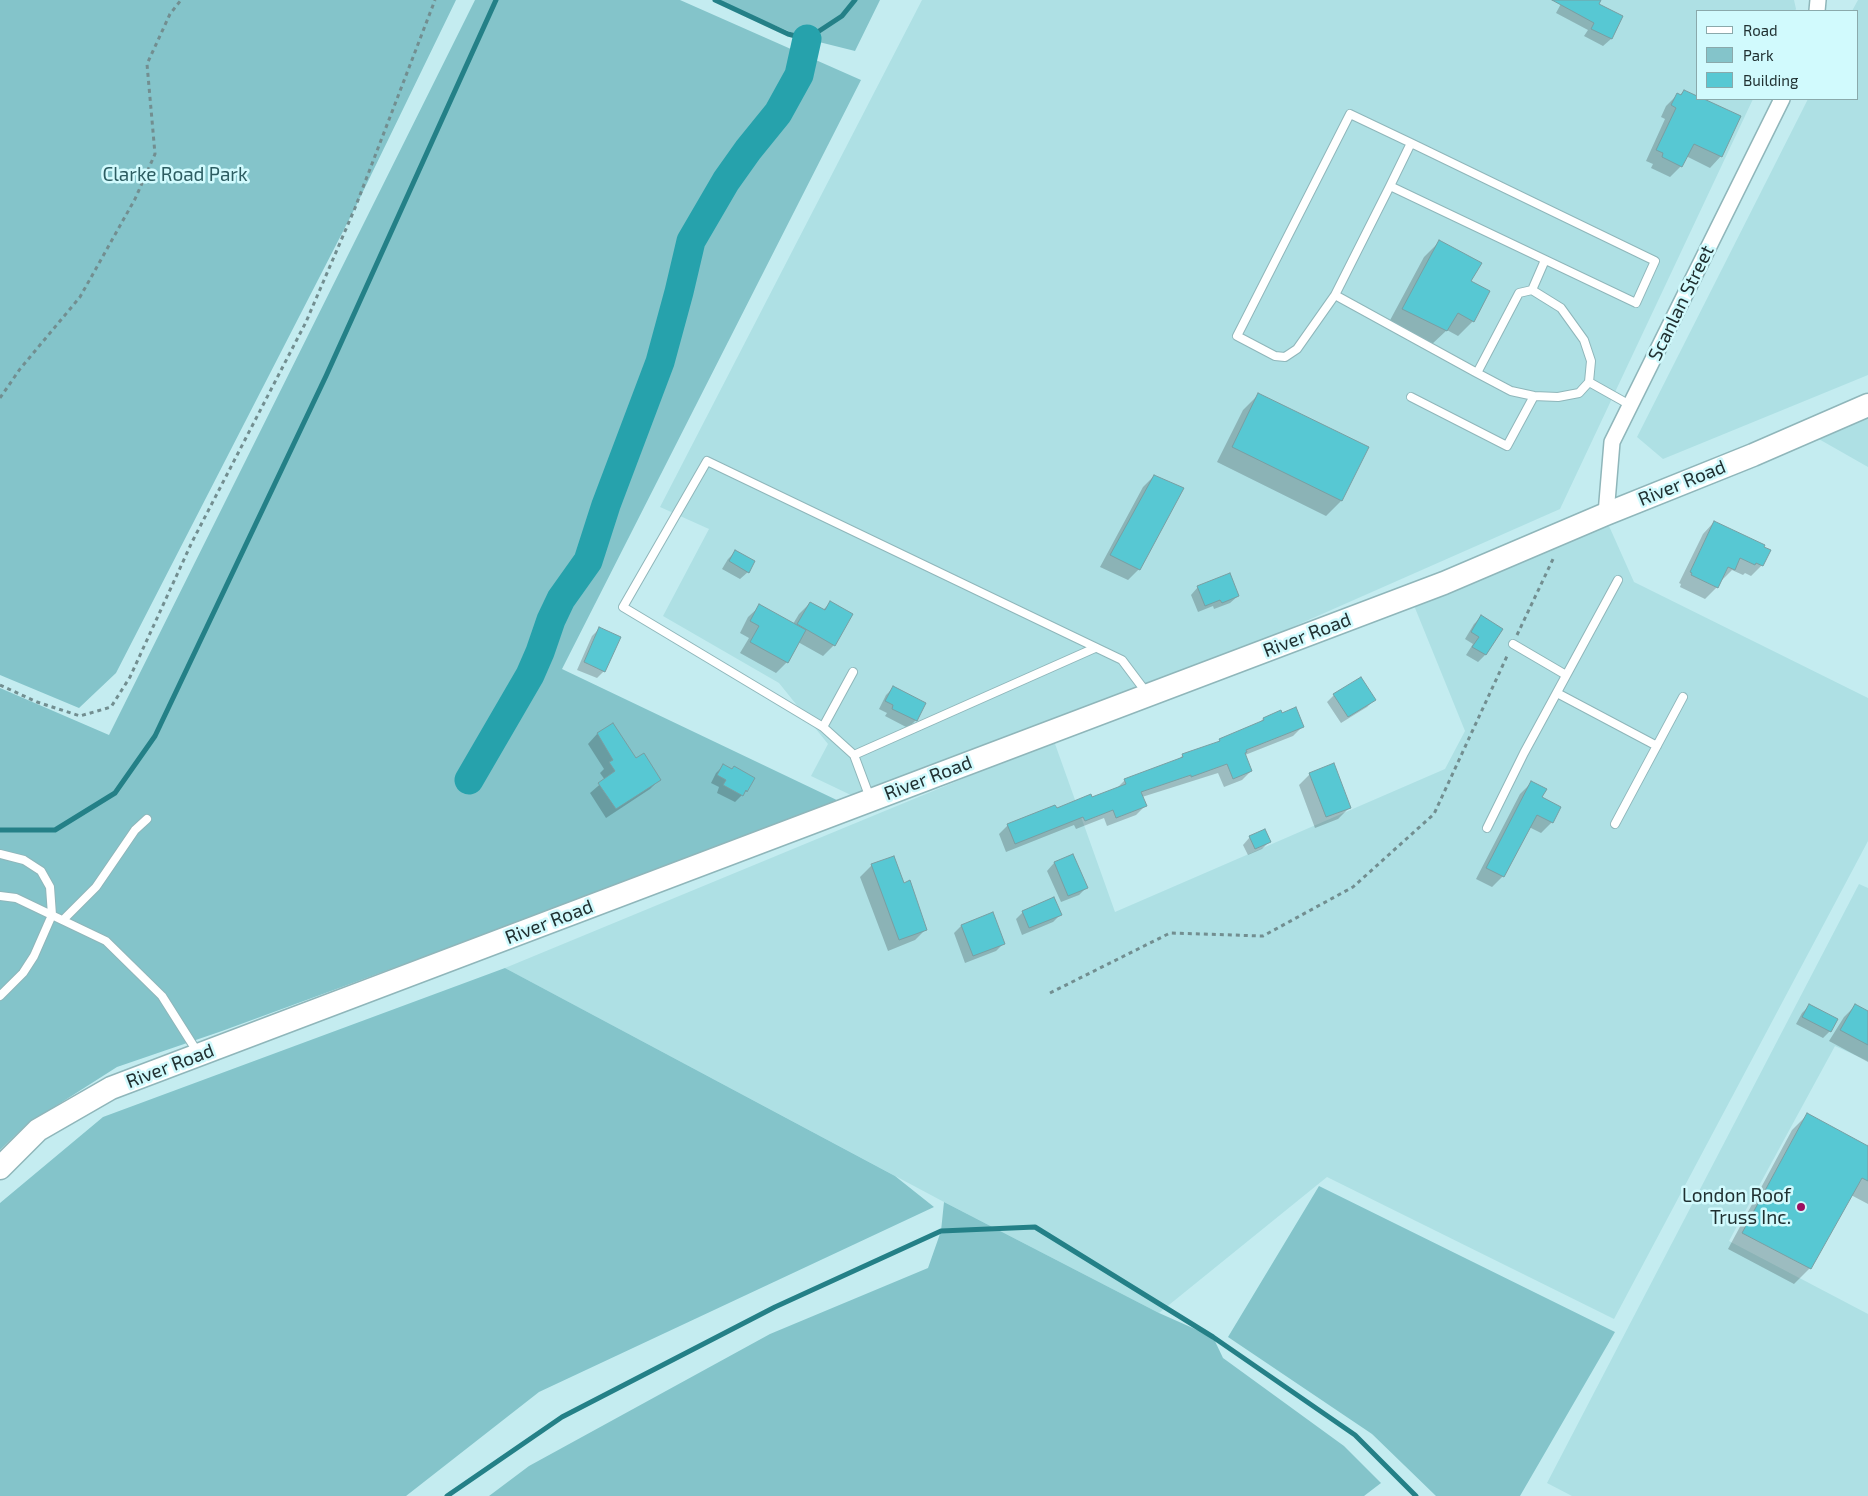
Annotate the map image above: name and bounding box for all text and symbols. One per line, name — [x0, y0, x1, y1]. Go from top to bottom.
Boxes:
legend — [1696, 10, 1858, 100]
text: Road — [1743, 21, 1778, 39]
text: Park — [1743, 46, 1774, 64]
text: Building — [1743, 71, 1798, 89]
park label: Clarke Road Park — [102, 164, 248, 186]
street label: Scanlan Street — [1643, 242, 1719, 364]
street label: River Road — [1635, 455, 1729, 511]
street label: River Road — [1260, 608, 1354, 662]
street label: River Road — [881, 751, 975, 805]
street label: River Road — [502, 895, 596, 949]
street label: River Road — [123, 1039, 217, 1093]
place label: London Roof Truss Inc. — [1682, 1185, 1791, 1229]
marker: London Roof Truss Inc. — [1795, 1201, 1807, 1213]

